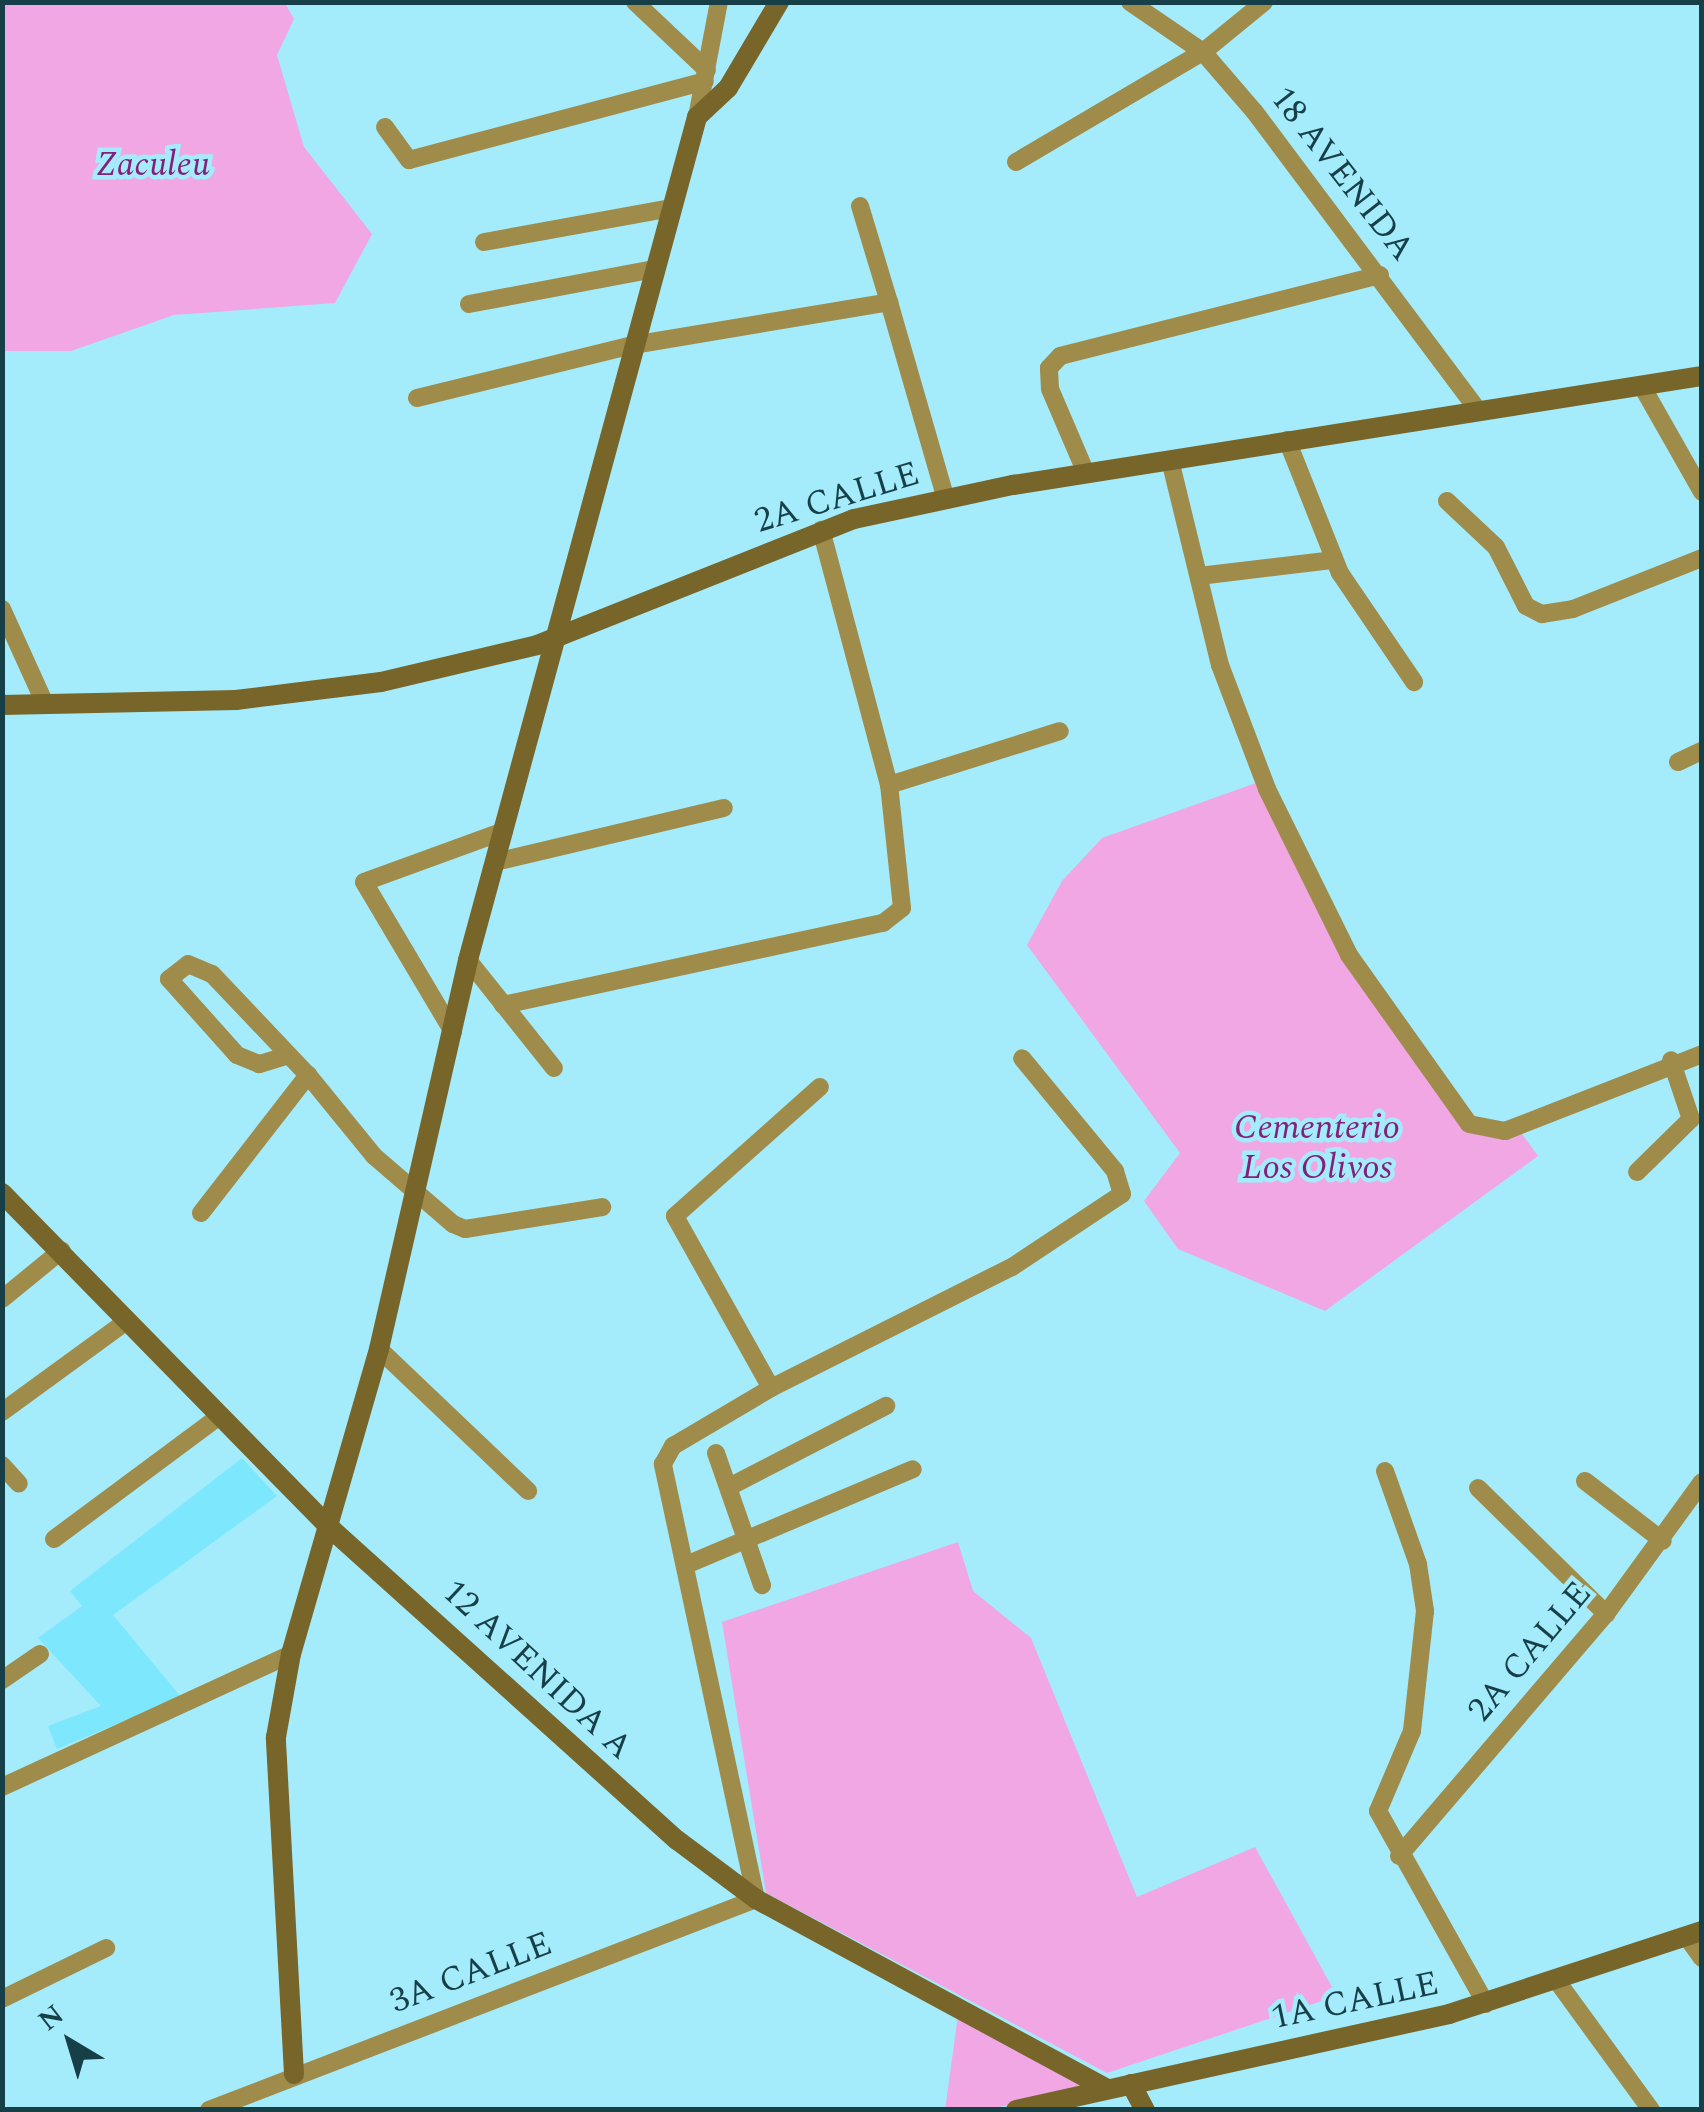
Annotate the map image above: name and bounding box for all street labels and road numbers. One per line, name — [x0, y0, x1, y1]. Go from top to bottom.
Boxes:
street label: 18 AVENIDA — [1261, 79, 1423, 269]
street label: 2A CALLE — [750, 453, 924, 543]
street label: 12 AVENIDA A — [433, 1571, 641, 1769]
street label: 2A CALLE — [1459, 1573, 1601, 1731]
street label: 3A CALLE — [384, 1923, 558, 2023]
street label: 1A CALLE — [1268, 1963, 1442, 2039]

